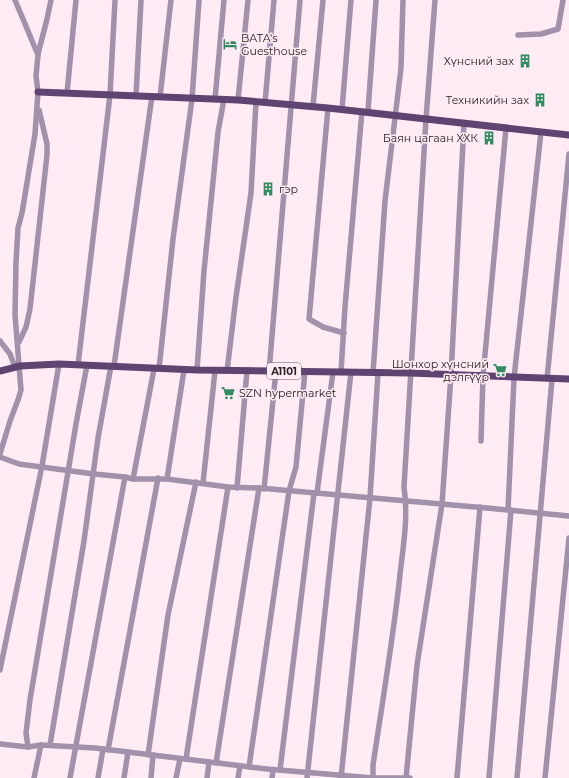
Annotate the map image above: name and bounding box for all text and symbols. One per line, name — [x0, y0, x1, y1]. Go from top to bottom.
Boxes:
place label: BATA's Guesthouse — [241, 31, 307, 58]
hotel icon: BATA's Guesthouse — [222, 36, 238, 52]
building icon: Хүнсний зах — [517, 53, 533, 69]
place label: Хүнсний зах — [444, 54, 514, 68]
building icon: Техникийн зах — [532, 92, 548, 108]
place label: Техникийн зах — [446, 93, 529, 107]
building icon: Баян цагаан ХХК — [481, 130, 497, 146]
place label: Баян цагаан ХХК — [383, 131, 478, 145]
building icon: гэр — [260, 181, 276, 197]
place label: гэр — [279, 182, 298, 196]
place label: Шонхор хүнсний дэлгүүр — [392, 357, 489, 384]
supermarket icon: Шонхор хүнсний дэлгүүр — [492, 362, 508, 378]
road number: A1101 — [267, 363, 301, 379]
supermarket icon: SZN hypermarket — [220, 385, 236, 401]
place label: SZN hypermarket — [239, 386, 337, 400]

